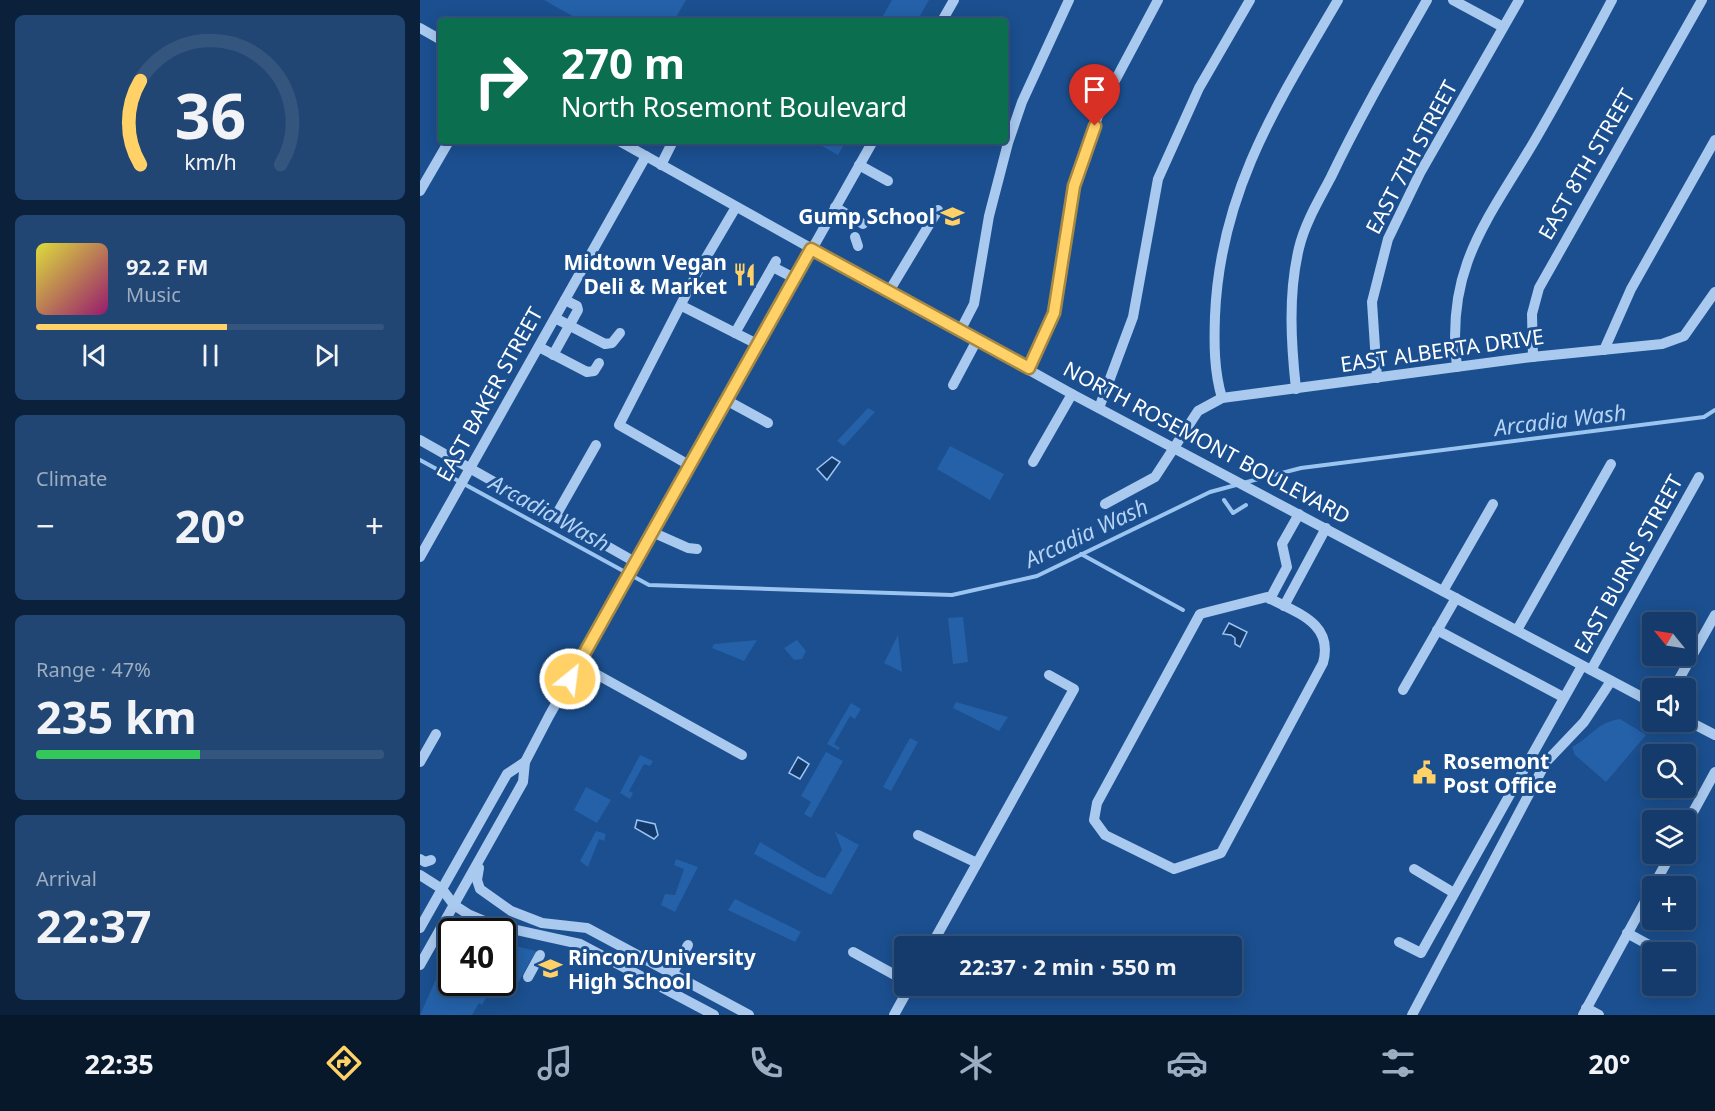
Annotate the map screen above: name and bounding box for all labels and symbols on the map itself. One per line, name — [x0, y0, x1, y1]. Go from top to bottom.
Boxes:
pin — [1069, 64, 1120, 126]
street label: EAST 7TH STREET — [1359, 75, 1463, 239]
street label: EAST 8TH STREET — [1531, 83, 1641, 245]
place label: Gump School — [798, 202, 935, 230]
school or university icon: Gump School — [940, 203, 966, 229]
place label: Midtown Vegan Deli & Market — [563, 248, 727, 300]
restaurant icon: Midtown Vegan Deli & Market — [732, 261, 758, 287]
street label: EAST BAKER STREET — [429, 302, 549, 486]
street label: EAST ALBERTA DRIVE — [1338, 322, 1546, 378]
street label: NORTH ROSEMONT BOULEVARD — [1059, 354, 1355, 530]
water label: Arcadia Wash — [1490, 396, 1628, 442]
water label: Arcadia Wash — [483, 466, 615, 557]
street label: EAST BURNS STREET — [1567, 469, 1689, 658]
water label: Arcadia Wash — [1018, 490, 1153, 575]
north arrow — [1642, 612, 1696, 666]
position arrow — [538, 647, 602, 711]
place label: Rosemont Post Office — [1443, 747, 1557, 799]
public building icon: Rosemont Post Office — [1412, 760, 1438, 786]
speed limit sign: 40 — [438, 918, 516, 996]
place label: Rincon/University High School — [568, 943, 756, 995]
school or university icon: Rincon/University High School — [537, 956, 563, 982]

